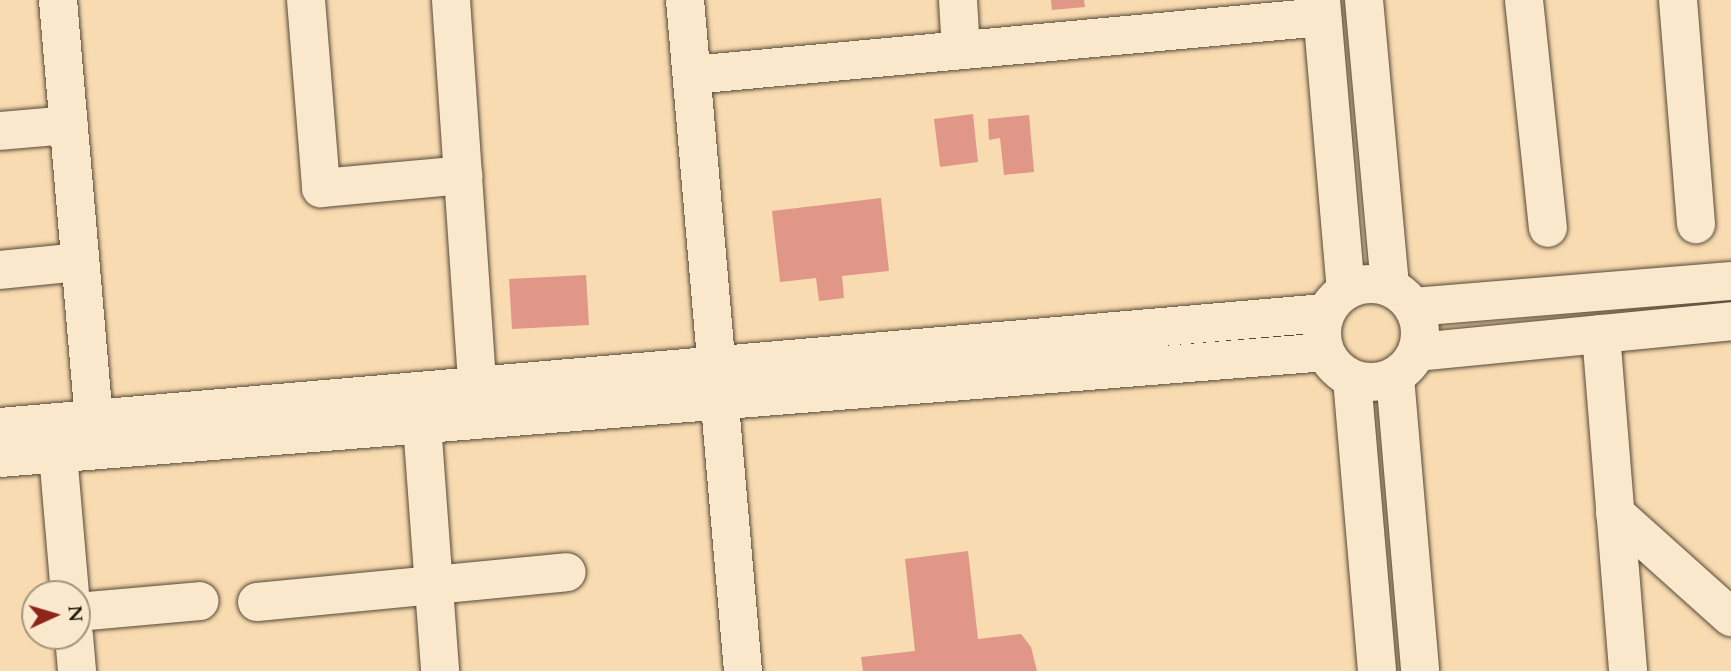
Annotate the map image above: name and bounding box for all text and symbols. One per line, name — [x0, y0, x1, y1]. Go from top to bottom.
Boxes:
north arrow — [21, 580, 91, 650]
text: N — [61, 605, 88, 623]

